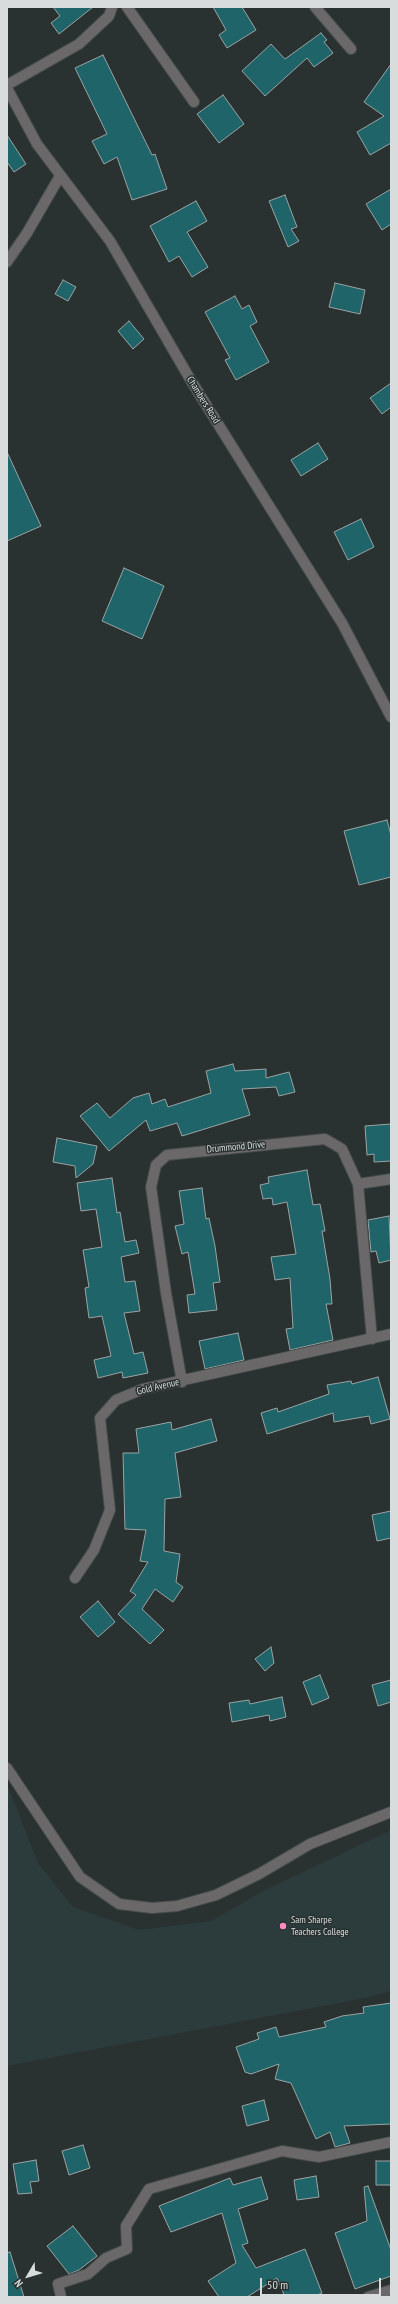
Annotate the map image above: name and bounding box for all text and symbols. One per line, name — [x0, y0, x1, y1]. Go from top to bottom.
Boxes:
street label: Chambers Road — [184, 374, 222, 426]
street label: Drummond Drive — [206, 1138, 266, 1156]
street label: Gold Avenue — [136, 1376, 180, 1398]
place label: Sam Sharpe Teachers College — [291, 1914, 349, 1938]
marker: Sam Sharpe Teachers College — [278, 1921, 288, 1931]
north arrow — [8, 2256, 48, 2296]
scale bar — [262, 2270, 383, 2296]
text: N — [11, 2277, 26, 2290]
text: 50 m — [267, 2277, 288, 2292]

